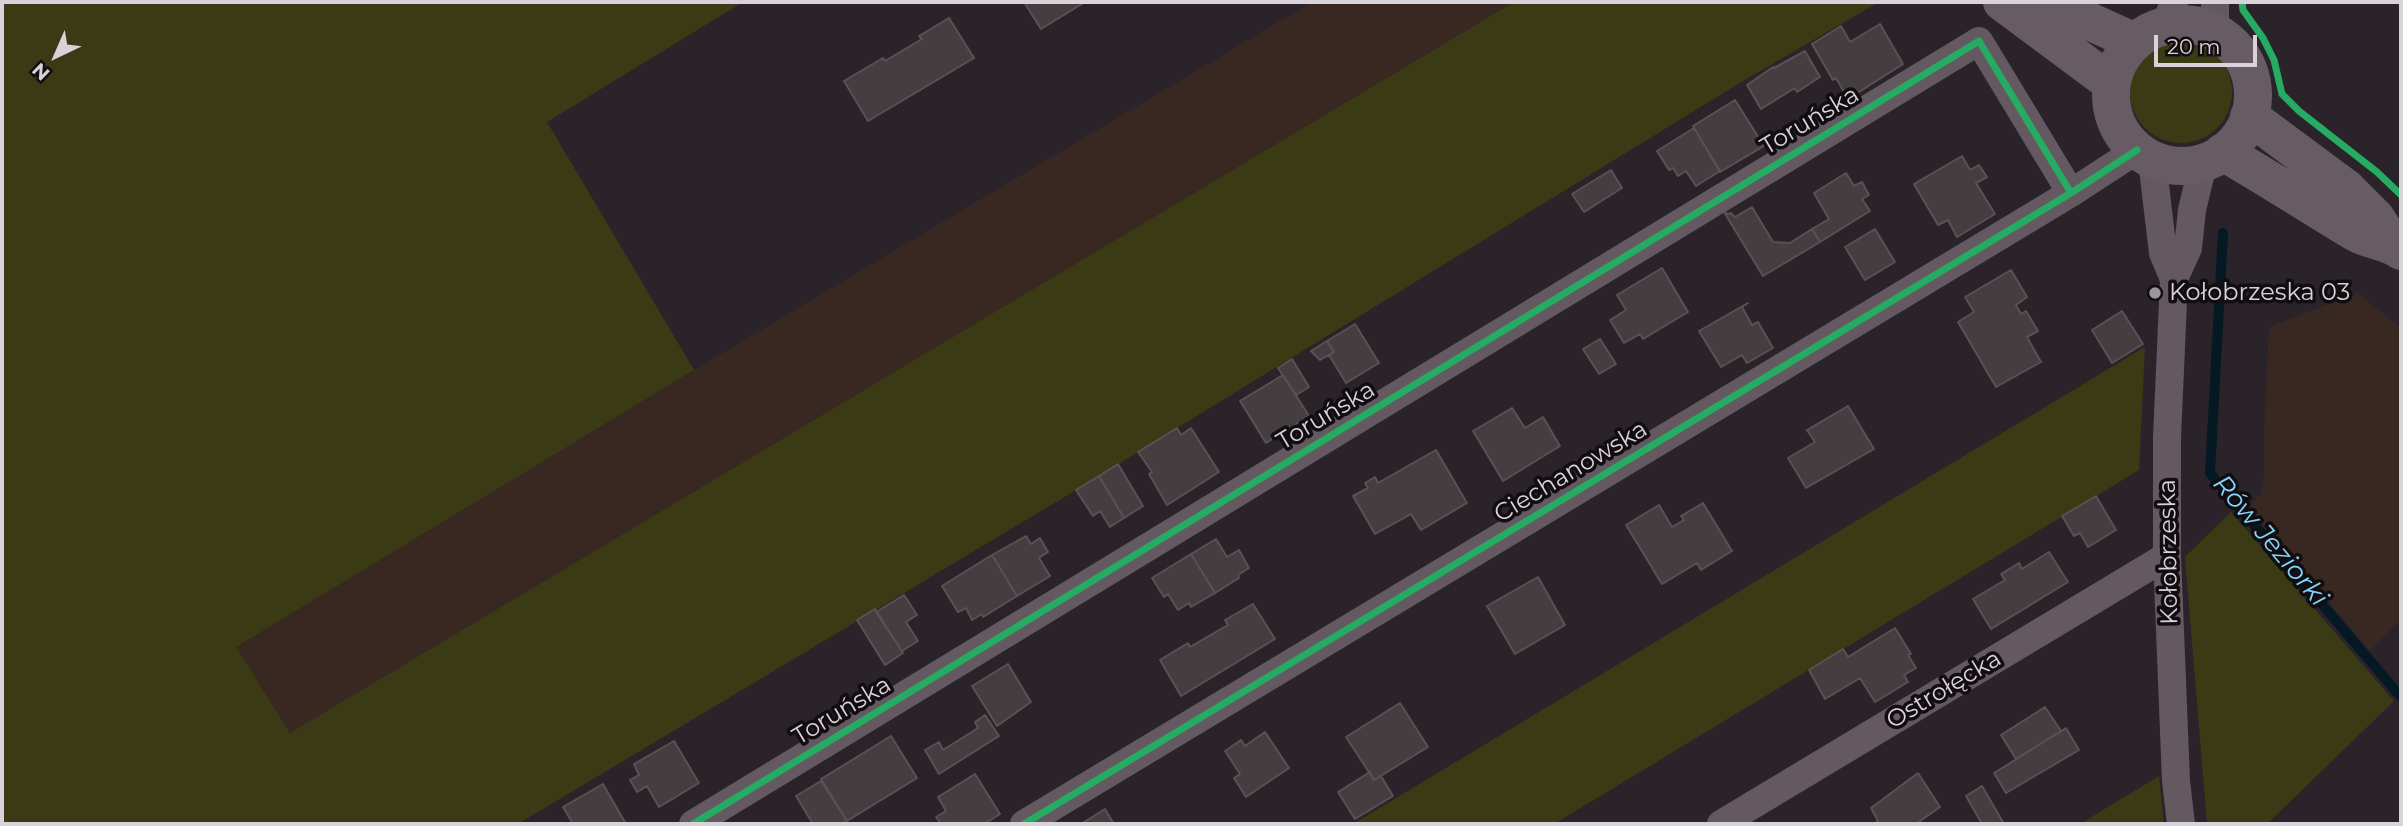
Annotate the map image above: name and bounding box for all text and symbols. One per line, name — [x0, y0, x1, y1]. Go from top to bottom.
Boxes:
north arrow — [21, 21, 91, 91]
scale bar — [2158, 21, 2261, 65]
text: 20 m — [2167, 34, 2221, 59]
text: N — [28, 58, 55, 85]
street label: Toruńska — [1756, 80, 1864, 162]
place label: Kołobrzeska 03 — [2169, 279, 2350, 307]
marker: Kołobrzeska 03 — [2147, 285, 2163, 301]
street label: Toruńska — [1272, 375, 1380, 457]
street label: Ciechanowska — [1489, 415, 1653, 529]
water label: Rów Jeziorki — [2206, 469, 2334, 613]
street label: Kołobrzeska — [2153, 479, 2185, 625]
street label: Ostrołęcka — [1881, 645, 2007, 735]
street label: Toruńska — [788, 670, 896, 752]

